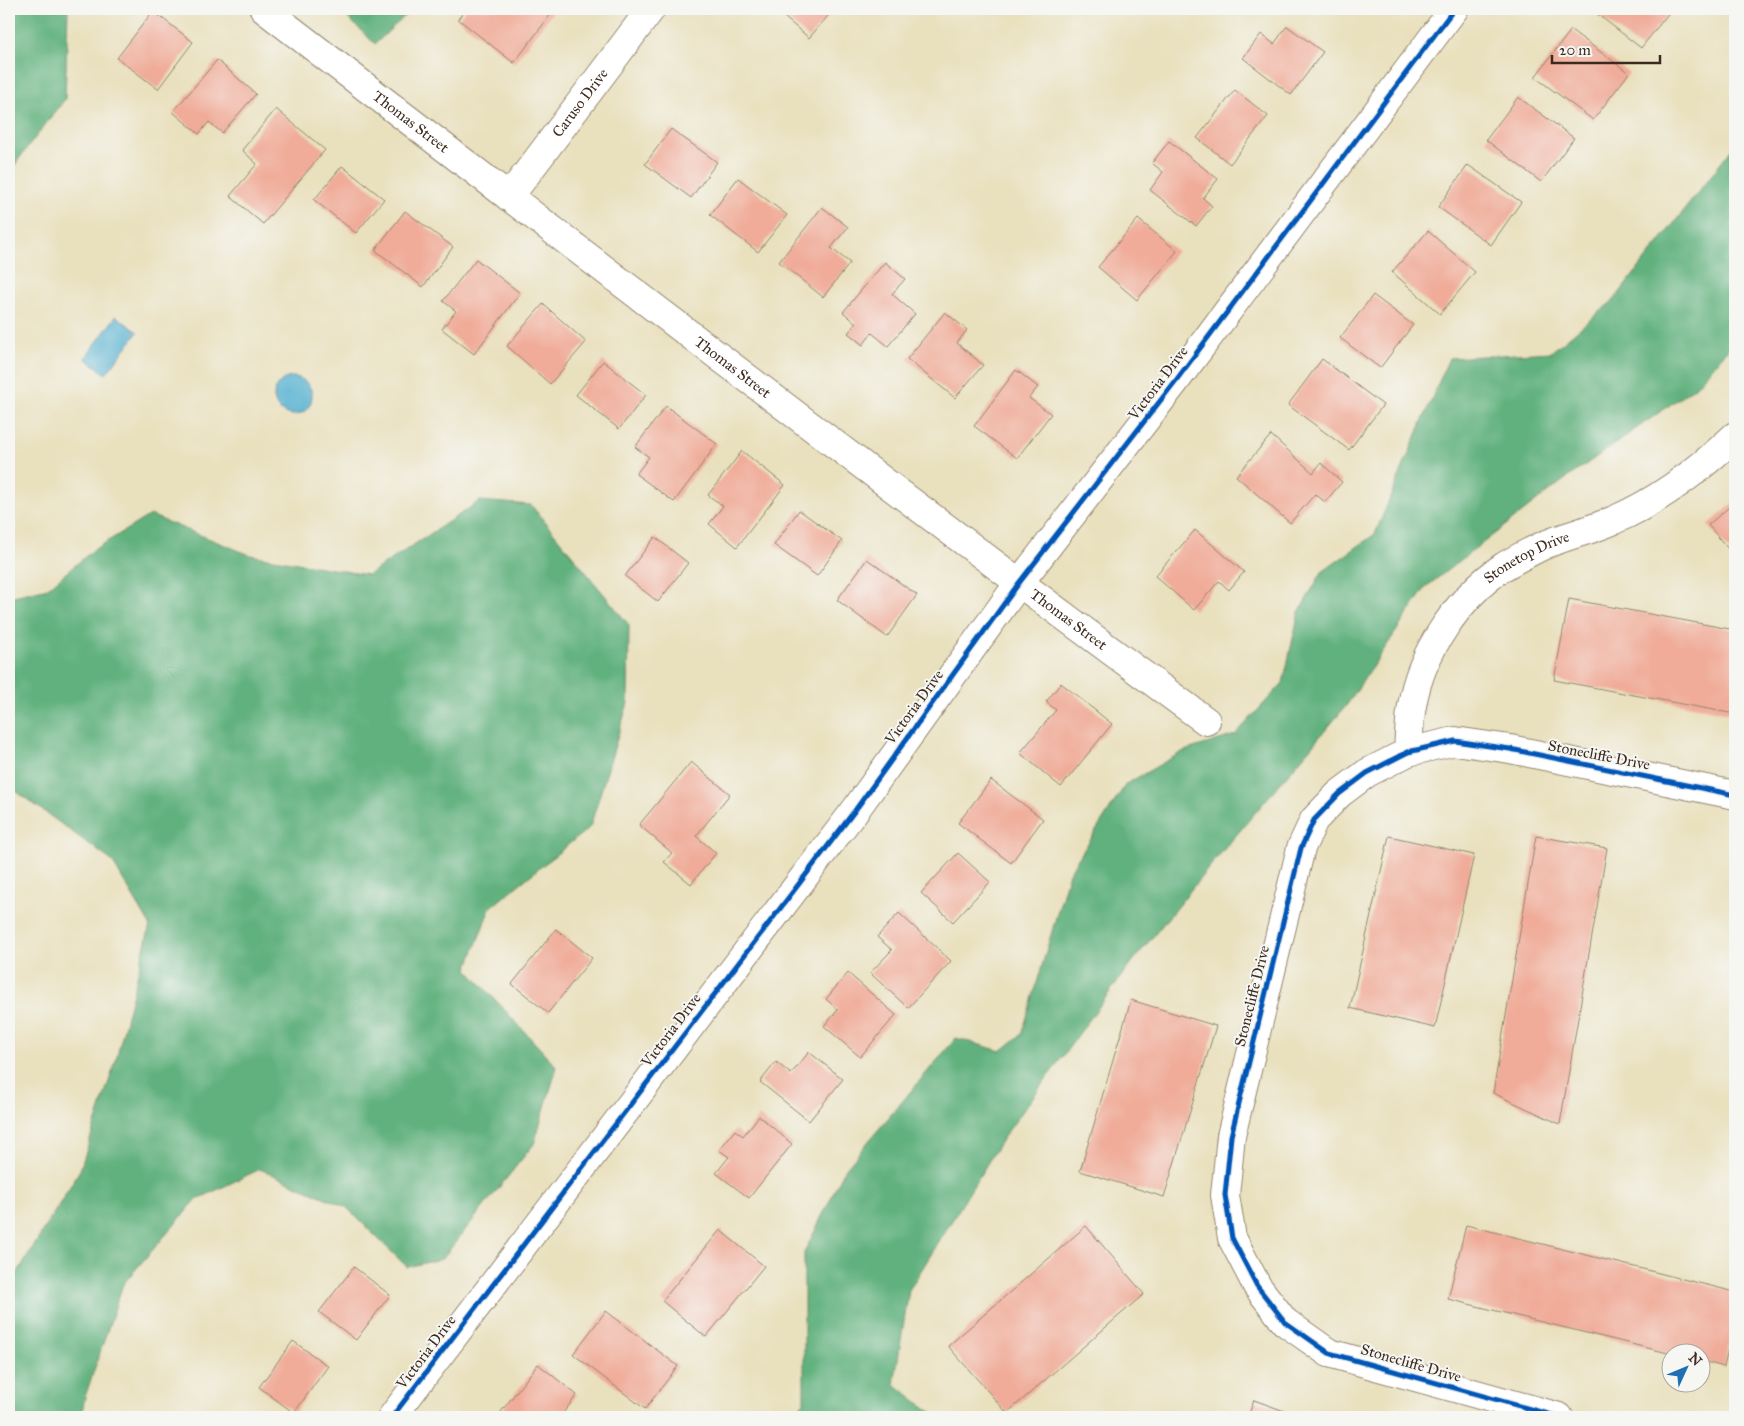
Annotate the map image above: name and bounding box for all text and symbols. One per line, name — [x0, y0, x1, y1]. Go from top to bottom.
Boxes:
scale bar — [1552, 32, 1659, 64]
text: 20 m — [1559, 41, 1591, 59]
street label: Caruso Drive — [548, 65, 612, 141]
street label: Thomas Street — [369, 87, 453, 157]
street label: Thomas Street — [691, 333, 775, 402]
street label: Victoria Drive — [1124, 343, 1192, 424]
street label: Stonetop Drive — [1480, 528, 1571, 587]
street label: Thomas Street — [1027, 585, 1111, 654]
street label: Victoria Drive — [880, 666, 947, 749]
street label: Stonecliffe Drive — [1546, 736, 1652, 774]
street label: Stonecliffe Drive — [1231, 944, 1273, 1048]
street label: Victoria Drive — [637, 990, 705, 1071]
street label: Victoria Drive — [392, 1312, 460, 1393]
street label: Stonecliffe Drive — [1359, 1340, 1463, 1386]
north arrow — [1662, 1344, 1712, 1394]
text: N — [1685, 1349, 1705, 1370]

